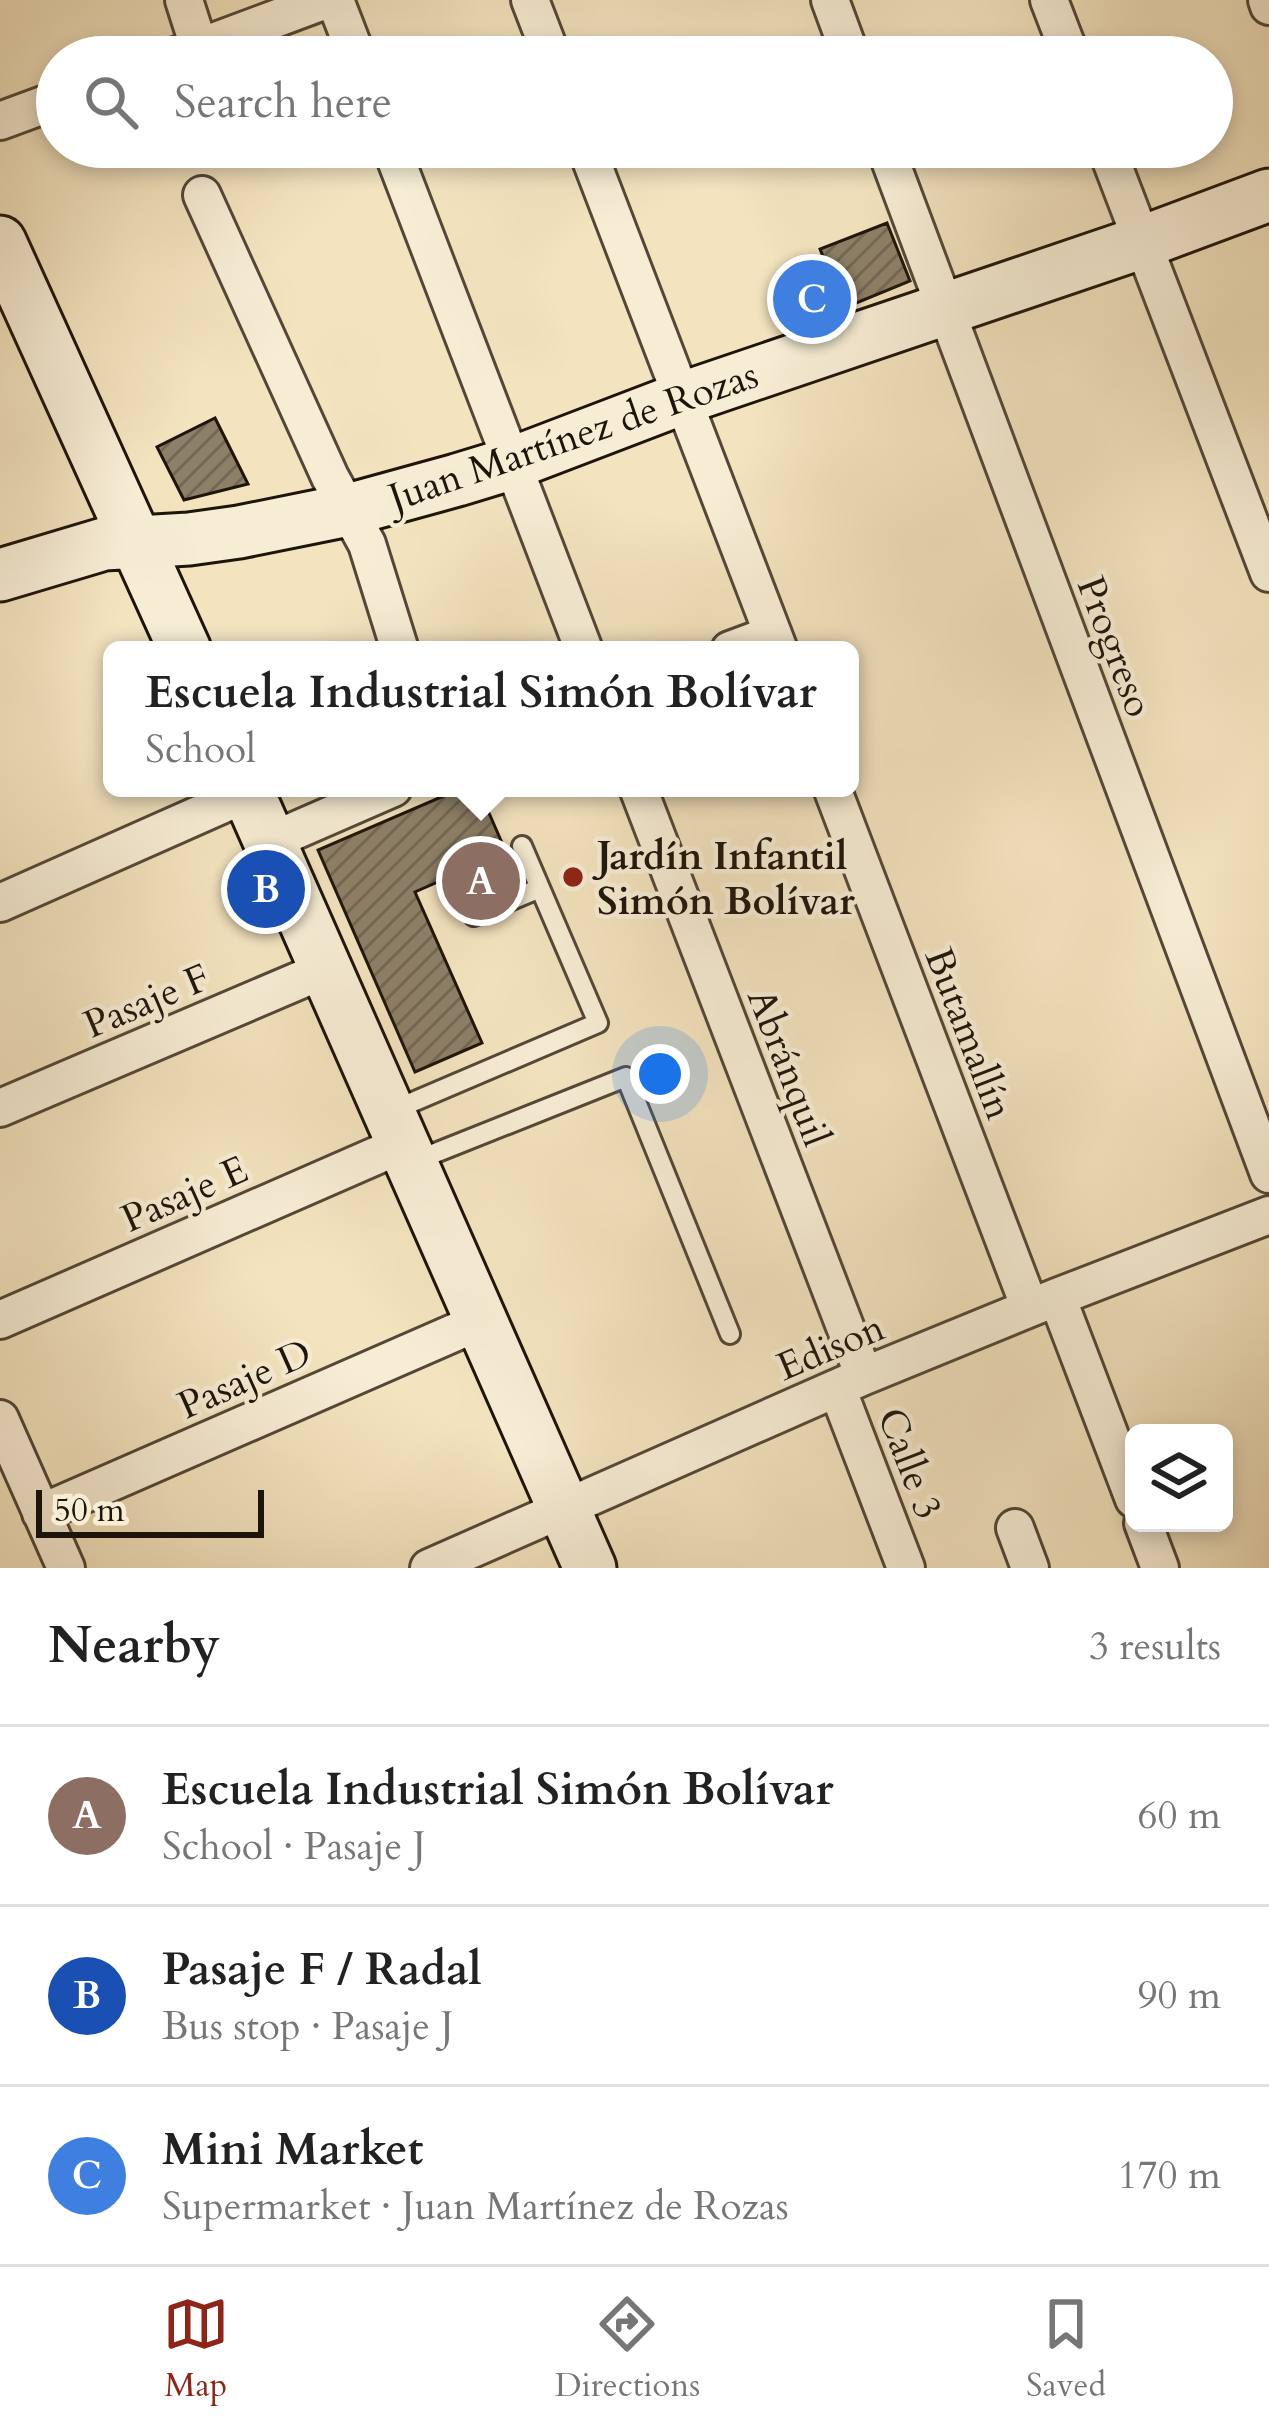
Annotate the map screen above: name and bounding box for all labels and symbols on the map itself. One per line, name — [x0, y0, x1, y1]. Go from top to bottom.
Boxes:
pin: C — [773, 254, 851, 344]
street label: Juan Martínez de Rozas — [377, 348, 765, 526]
street label: Progreso — [1064, 569, 1166, 724]
place label: Jardín Infantil Simón Bolívar — [592, 830, 855, 928]
pin: A — [442, 836, 520, 926]
pin: B — [227, 844, 305, 934]
marker: Jardín Infantil Simón Bolívar — [560, 864, 586, 890]
street label: Butamallín — [912, 940, 1026, 1127]
street label: Pasaje F — [76, 951, 217, 1051]
street label: Abránquil — [734, 981, 843, 1154]
your location — [630, 1044, 690, 1104]
street label: Pasaje E — [113, 1143, 256, 1246]
street label: Edison — [769, 1301, 893, 1394]
street label: Pasaje D — [170, 1327, 320, 1432]
street label: Calle 3 — [864, 1401, 955, 1527]
scale bar — [36, 1484, 264, 1537]

